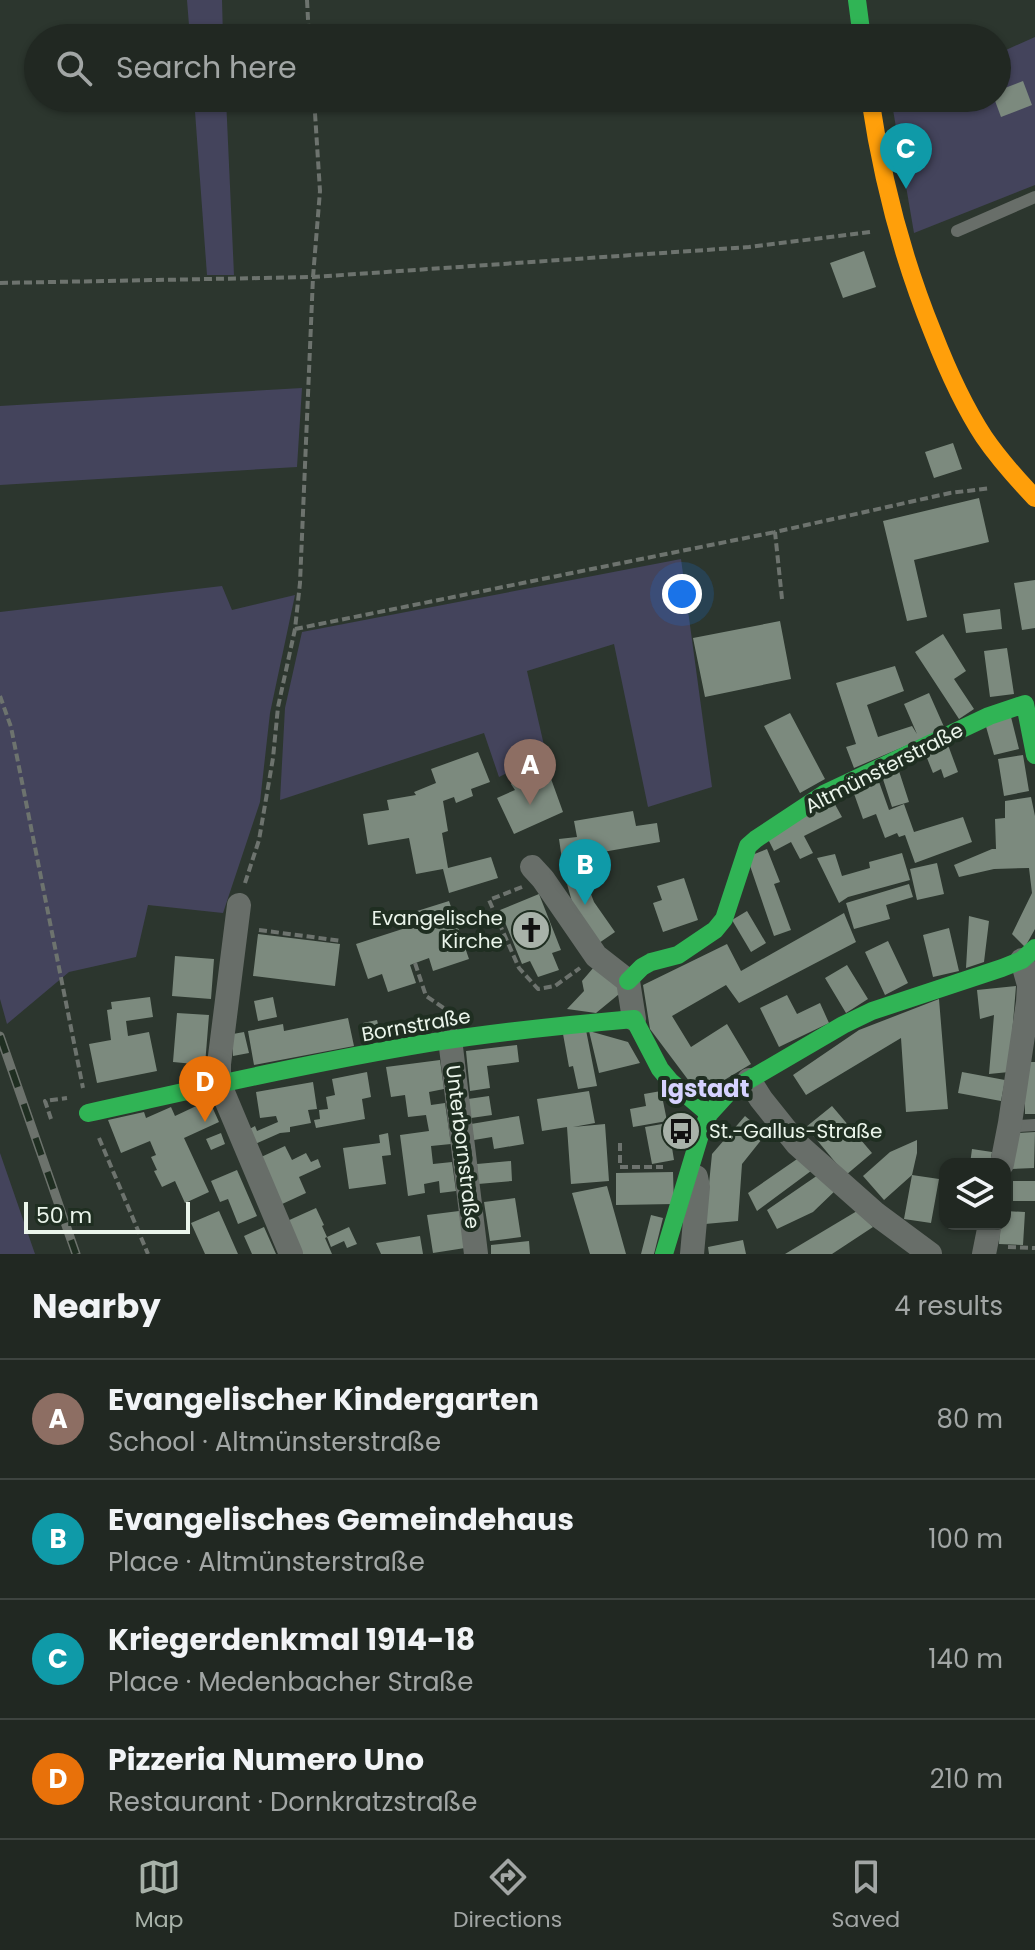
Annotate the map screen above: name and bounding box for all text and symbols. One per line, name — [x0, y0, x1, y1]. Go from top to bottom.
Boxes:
search box — [24, 24, 1011, 112]
icon: search — [52, 46, 96, 90]
text: Search here — [116, 46, 297, 89]
pin: C — [880, 123, 932, 189]
your location — [662, 574, 702, 614]
street label: Altmünsterstraße — [800, 716, 968, 820]
pin: A — [504, 739, 556, 805]
pin: B — [559, 839, 611, 905]
place label: Evangelische Kirche — [372, 904, 503, 955]
church icon: Evangelische Kirche — [510, 909, 552, 951]
street label: Bornstraße — [359, 1002, 473, 1048]
pin: D — [179, 1056, 231, 1122]
street label: Unterbornstraße — [439, 1064, 487, 1230]
district label: Igstadt — [661, 1072, 749, 1105]
bus stop icon: St.-Gallus-Straße — [660, 1110, 702, 1152]
place label: St.-Gallus-Straße — [709, 1117, 882, 1145]
map controls — [939, 1158, 1011, 1230]
button: layers — [939, 1158, 1011, 1230]
scale bar — [24, 1198, 190, 1234]
text: 50 m — [36, 1200, 92, 1231]
text: Nearby — [32, 1282, 161, 1330]
text: 4 results — [894, 1288, 1003, 1324]
text: Evangelischer Kindergarten — [108, 1378, 539, 1421]
text: A — [48, 1401, 68, 1437]
text: 80 m — [937, 1401, 1003, 1437]
text: School · Altmünsterstraße — [108, 1424, 441, 1460]
text: Evangelisches Gemeindehaus — [108, 1498, 574, 1541]
text: B — [49, 1521, 67, 1557]
text: 100 m — [928, 1521, 1003, 1557]
text: Place · Altmünsterstraße — [108, 1544, 425, 1580]
text: Kriegerdenkmal 1914-18 — [108, 1618, 475, 1661]
text: C — [48, 1641, 68, 1677]
text: 140 m — [928, 1641, 1003, 1677]
text: Place · Medenbacher Straße — [108, 1664, 473, 1700]
text: Pizzeria Numero Uno — [108, 1738, 424, 1781]
text: D — [49, 1761, 67, 1797]
text: 210 m — [930, 1761, 1003, 1797]
text: Restaurant · Dornkratzstraße — [108, 1784, 477, 1820]
tab: Map — [135, 1855, 183, 1936]
tab: Directions — [453, 1855, 562, 1936]
tab: Saved — [832, 1855, 900, 1936]

